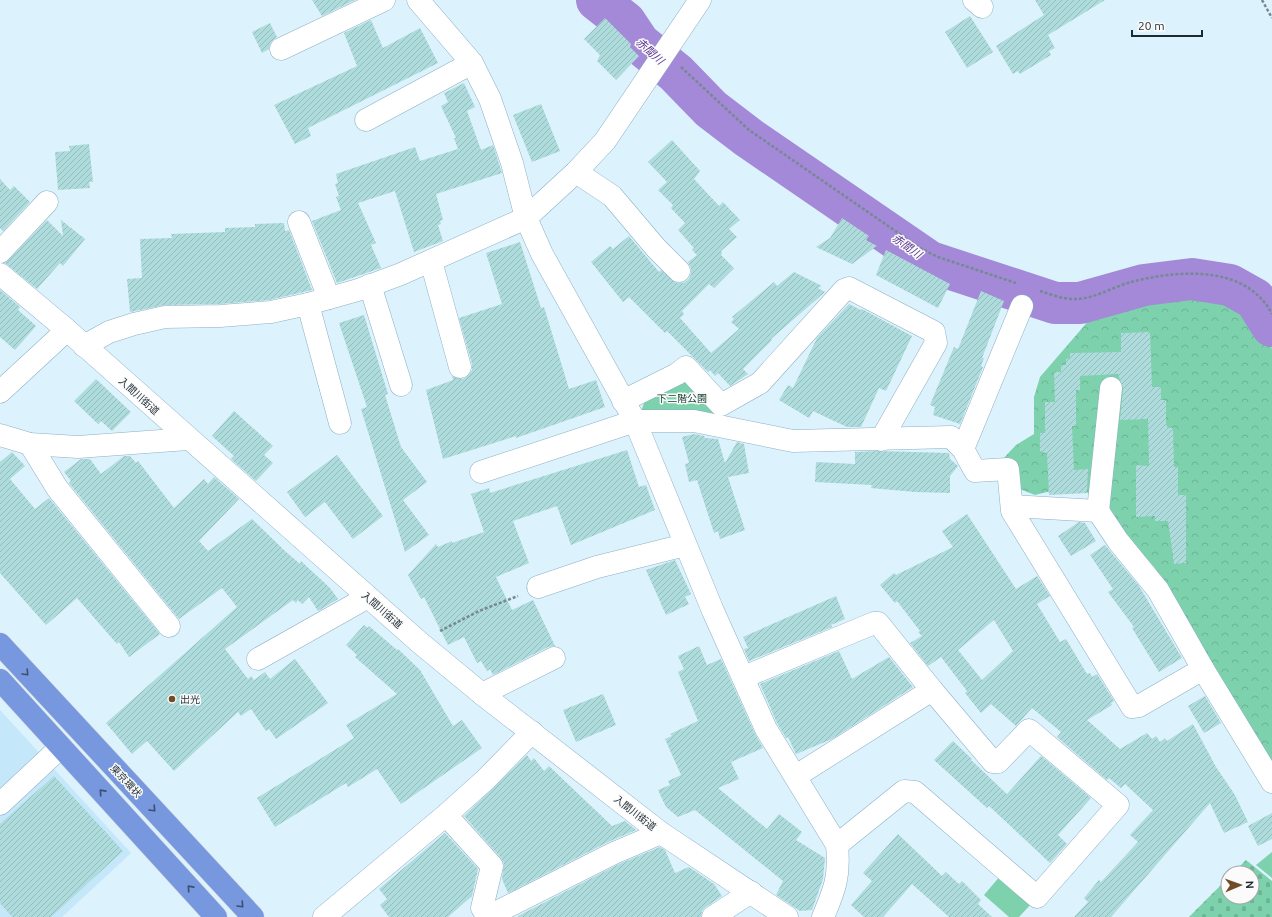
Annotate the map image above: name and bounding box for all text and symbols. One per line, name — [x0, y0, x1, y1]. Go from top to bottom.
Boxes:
scale bar — [1132, 12, 1202, 38]
text: 20 m — [1138, 19, 1165, 32]
water label: 赤間川 — [634, 36, 667, 67]
water label: 赤間川 — [890, 232, 925, 261]
street label: 入間川街道 — [117, 375, 161, 417]
park label: 下二階公園 — [657, 393, 707, 404]
street label: 入間川街道 — [360, 589, 404, 631]
one-way arrow — [22, 668, 29, 675]
marker: 出光 — [167, 694, 177, 704]
place label: 出光 — [180, 694, 200, 705]
street label: 東京環状 — [108, 763, 144, 799]
one-way arrow — [100, 790, 107, 797]
street label: 入間川街道 — [612, 793, 658, 833]
one-way arrow — [148, 804, 156, 812]
north arrow — [1220, 865, 1260, 905]
text: N — [1244, 880, 1256, 889]
one-way arrow — [187, 885, 195, 893]
one-way arrow — [236, 900, 243, 907]

